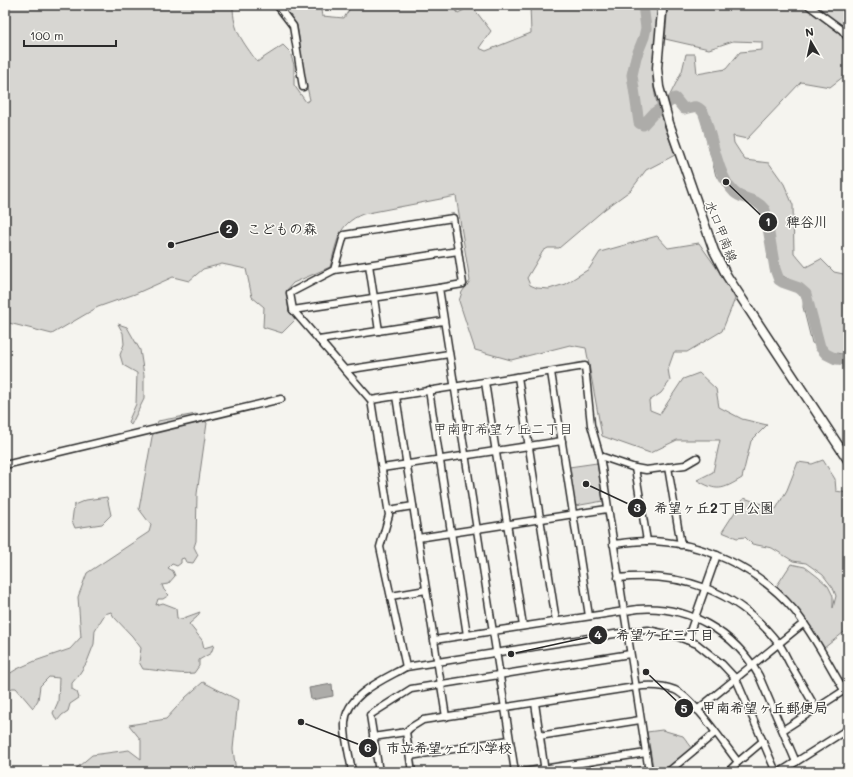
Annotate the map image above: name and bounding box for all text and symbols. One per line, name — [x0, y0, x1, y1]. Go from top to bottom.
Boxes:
scale bar — [24, 22, 116, 48]
north arrow — [791, 22, 831, 62]
text: N — [804, 24, 815, 40]
text: 100 m — [30, 27, 64, 43]
street label: 水口甲南線 — [702, 198, 742, 265]
callout: 稗谷川 — [758, 209, 836, 235]
text: 稗谷川 — [786, 212, 828, 231]
text: 1 — [765, 213, 771, 229]
callout: こどもの森 — [219, 216, 325, 242]
text: こどもの森 — [247, 219, 317, 238]
text: 2 — [226, 220, 233, 236]
district label: 甲南町希望ケ丘二丁目 — [433, 419, 573, 438]
callout: 希望ヶ丘2丁目公園 — [627, 495, 782, 521]
text: 希望ヶ丘2丁目公園 — [654, 498, 774, 517]
text: 3 — [633, 499, 641, 515]
callout: 希望ケ丘三丁目 — [588, 622, 722, 648]
text: 希望ケ丘三丁目 — [616, 625, 714, 644]
text: 4 — [594, 626, 602, 642]
callout: 甲南希望ヶ丘郵便局 — [674, 695, 836, 721]
text: 甲南希望ヶ丘郵便局 — [702, 698, 828, 717]
text: 5 — [680, 700, 688, 716]
callout: 市立希望ヶ丘小学校 — [358, 735, 520, 761]
text: 市立希望ヶ丘小学校 — [386, 738, 512, 757]
text: 6 — [364, 739, 372, 755]

